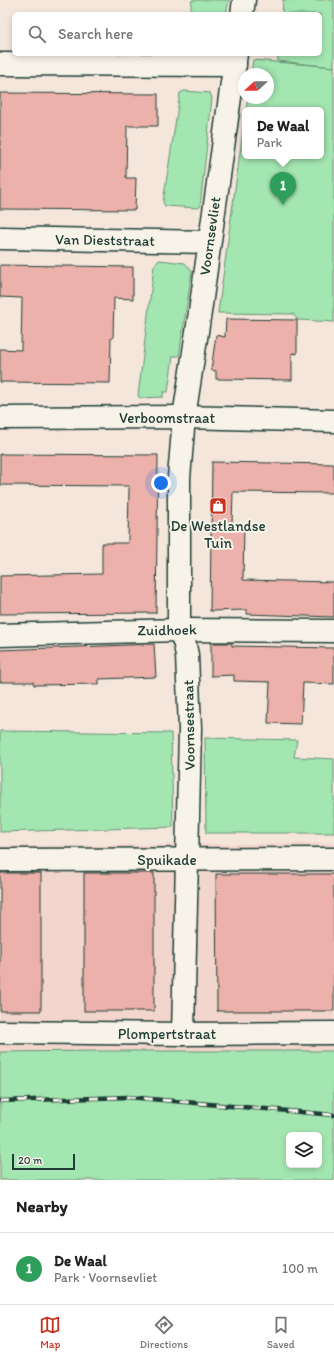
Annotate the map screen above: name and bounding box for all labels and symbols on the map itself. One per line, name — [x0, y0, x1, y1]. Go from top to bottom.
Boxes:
north arrow — [238, 68, 274, 104]
pin: 1 — [270, 172, 296, 205]
street label: Voornsevliet — [196, 195, 224, 276]
street label: Van Dieststraat — [55, 230, 155, 250]
street label: Verboomstraat — [119, 409, 215, 427]
your location — [151, 473, 171, 493]
shop icon: De Westlandse Tuin — [208, 496, 228, 516]
place label: De Westlandse Tuin — [170, 517, 266, 552]
street label: Zuidhoek — [137, 620, 197, 640]
street label: Voornsestraat — [179, 679, 199, 770]
street label: Spuikade — [137, 851, 197, 869]
street label: Plompertstraat — [118, 1025, 217, 1043]
scale bar — [12, 1152, 75, 1171]

